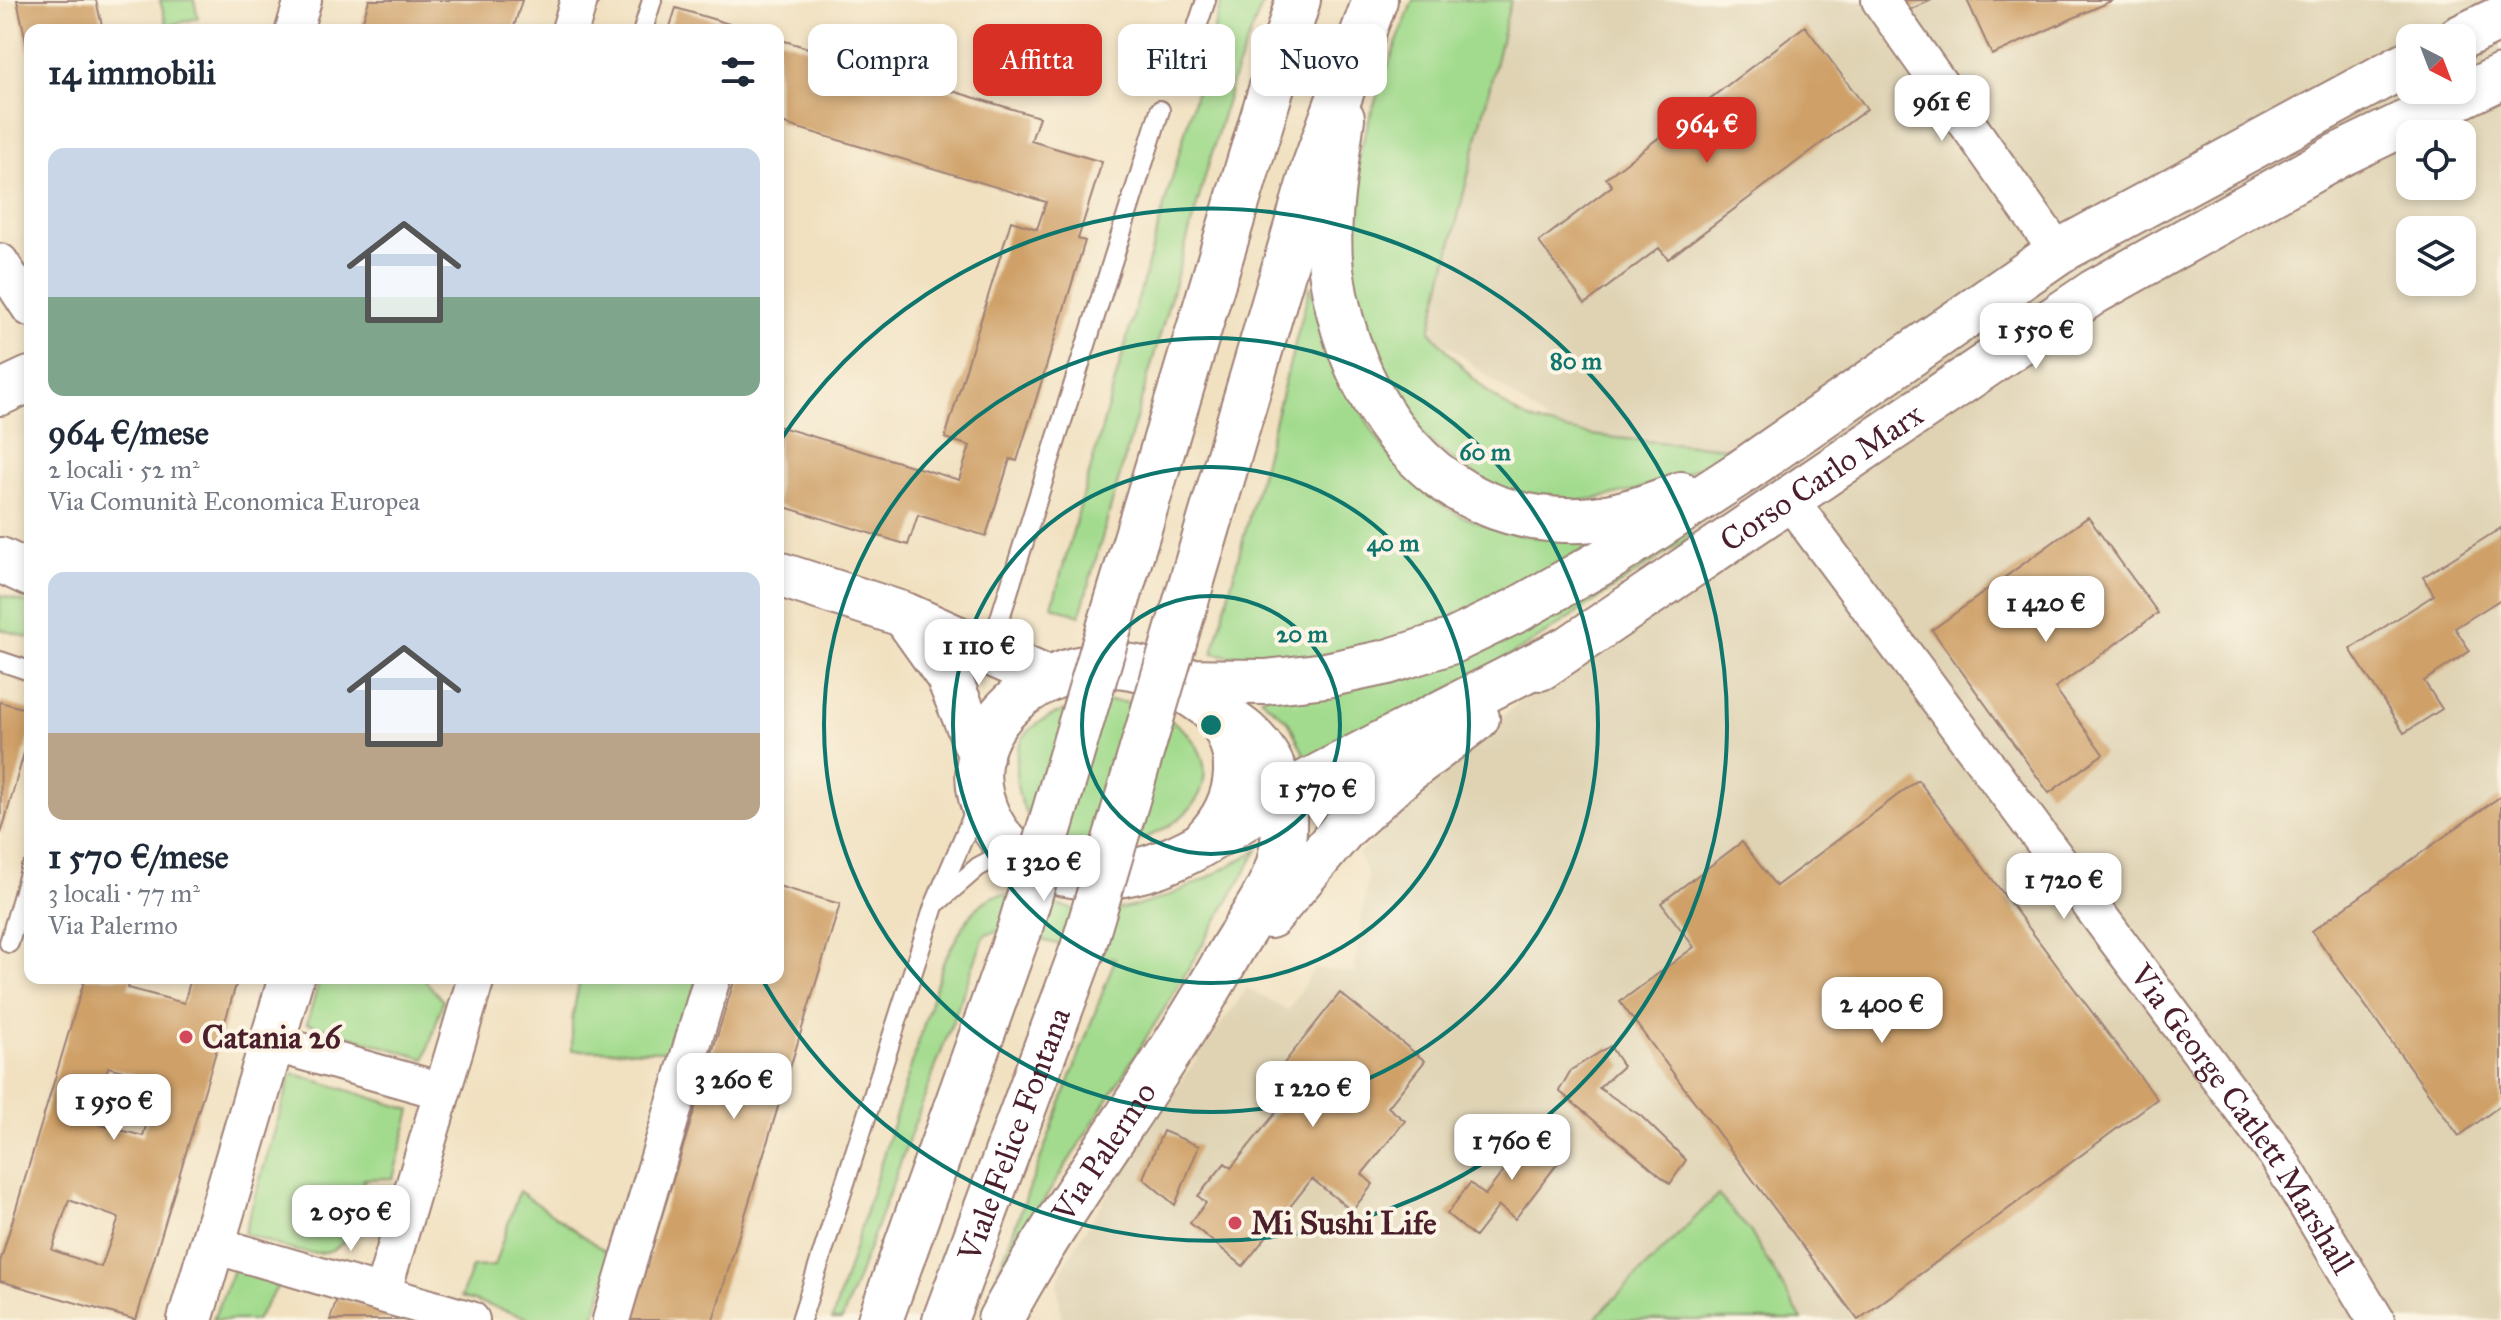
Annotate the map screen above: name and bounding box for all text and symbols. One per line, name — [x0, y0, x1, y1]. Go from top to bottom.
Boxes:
chip: Compra — [808, 24, 957, 96]
chip: Affitta — [973, 24, 1102, 96]
chip: Filtri — [1118, 24, 1235, 96]
chip: Nuovo — [1251, 24, 1387, 96]
north arrow — [2396, 24, 2476, 104]
map controls — [2396, 24, 2476, 296]
icon: filters — [716, 50, 760, 94]
text: 14 immobili — [48, 52, 216, 93]
pin: 961 € — [1886, 75, 1998, 143]
text: 961 € — [1913, 85, 1971, 117]
pin: 964 € — [1651, 97, 1763, 165]
text: 964 € — [1675, 107, 1739, 139]
button: locate — [2396, 120, 2476, 200]
icon: home — [332, 200, 476, 344]
button: layers — [2396, 216, 2476, 296]
pin: 1 550 € — [1962, 303, 2110, 371]
text: 1 550 € — [1998, 313, 2074, 345]
text: 80 m — [1550, 346, 1603, 376]
street label: Corso Carlo Marx — [1713, 395, 1930, 560]
text: 964 €/mese — [48, 412, 209, 453]
text: 60 m — [1459, 437, 1512, 467]
text: 2 locali · 52 m² — [48, 453, 200, 485]
text: Via Comunità Economica Europea — [48, 485, 420, 517]
text: 40 m — [1367, 528, 1420, 558]
pin: 1 420 € — [1972, 576, 2120, 644]
text: 1 420 € — [2006, 586, 2086, 618]
pin: 1 110 € — [905, 619, 1053, 687]
text: 20 m — [1276, 619, 1328, 649]
icon: home — [332, 624, 476, 768]
text: 1 110 € — [943, 629, 1015, 661]
centre of rings — [1197, 711, 1225, 739]
pin: 1 570 € — [1244, 762, 1392, 830]
text: 1 570 € — [1279, 772, 1357, 804]
pin: 1 320 € — [970, 835, 1118, 903]
text: 1 570 €/mese — [48, 836, 229, 877]
text: 1 320 € — [1006, 845, 1082, 877]
pin: 1 720 € — [1990, 853, 2138, 921]
text: 1 720 € — [2024, 863, 2104, 895]
text: 3 locali · 77 m² — [48, 877, 200, 909]
text: Via Palermo — [48, 909, 178, 941]
street label: Via George Catlett Marshall — [2121, 956, 2363, 1282]
pin: 2 400 € — [1808, 977, 1956, 1045]
text: 2 400 € — [1840, 987, 1924, 1019]
street label: Viale Felice Fontana — [949, 1002, 1079, 1268]
place label: Catania 26 — [202, 1018, 342, 1057]
marker: Catania 26 — [177, 1028, 195, 1046]
pin: 3 260 € — [660, 1053, 808, 1121]
pin: 1 220 € — [1239, 1061, 1387, 1129]
text: 3 260 € — [695, 1063, 773, 1095]
text: 1 220 € — [1274, 1071, 1352, 1103]
pin: 1 950 € — [40, 1074, 188, 1142]
street label: Via Palermo — [1044, 1075, 1165, 1230]
text: 1 950 € — [75, 1084, 153, 1116]
pin: 1 760 € — [1438, 1114, 1586, 1182]
text: 1 760 € — [1472, 1124, 1552, 1156]
pin: 2 050 € — [277, 1185, 425, 1253]
text: 2 050 € — [310, 1195, 392, 1227]
place label: Mi Sushi Life — [1251, 1204, 1437, 1243]
marker: Mi Sushi Life — [1226, 1214, 1244, 1232]

